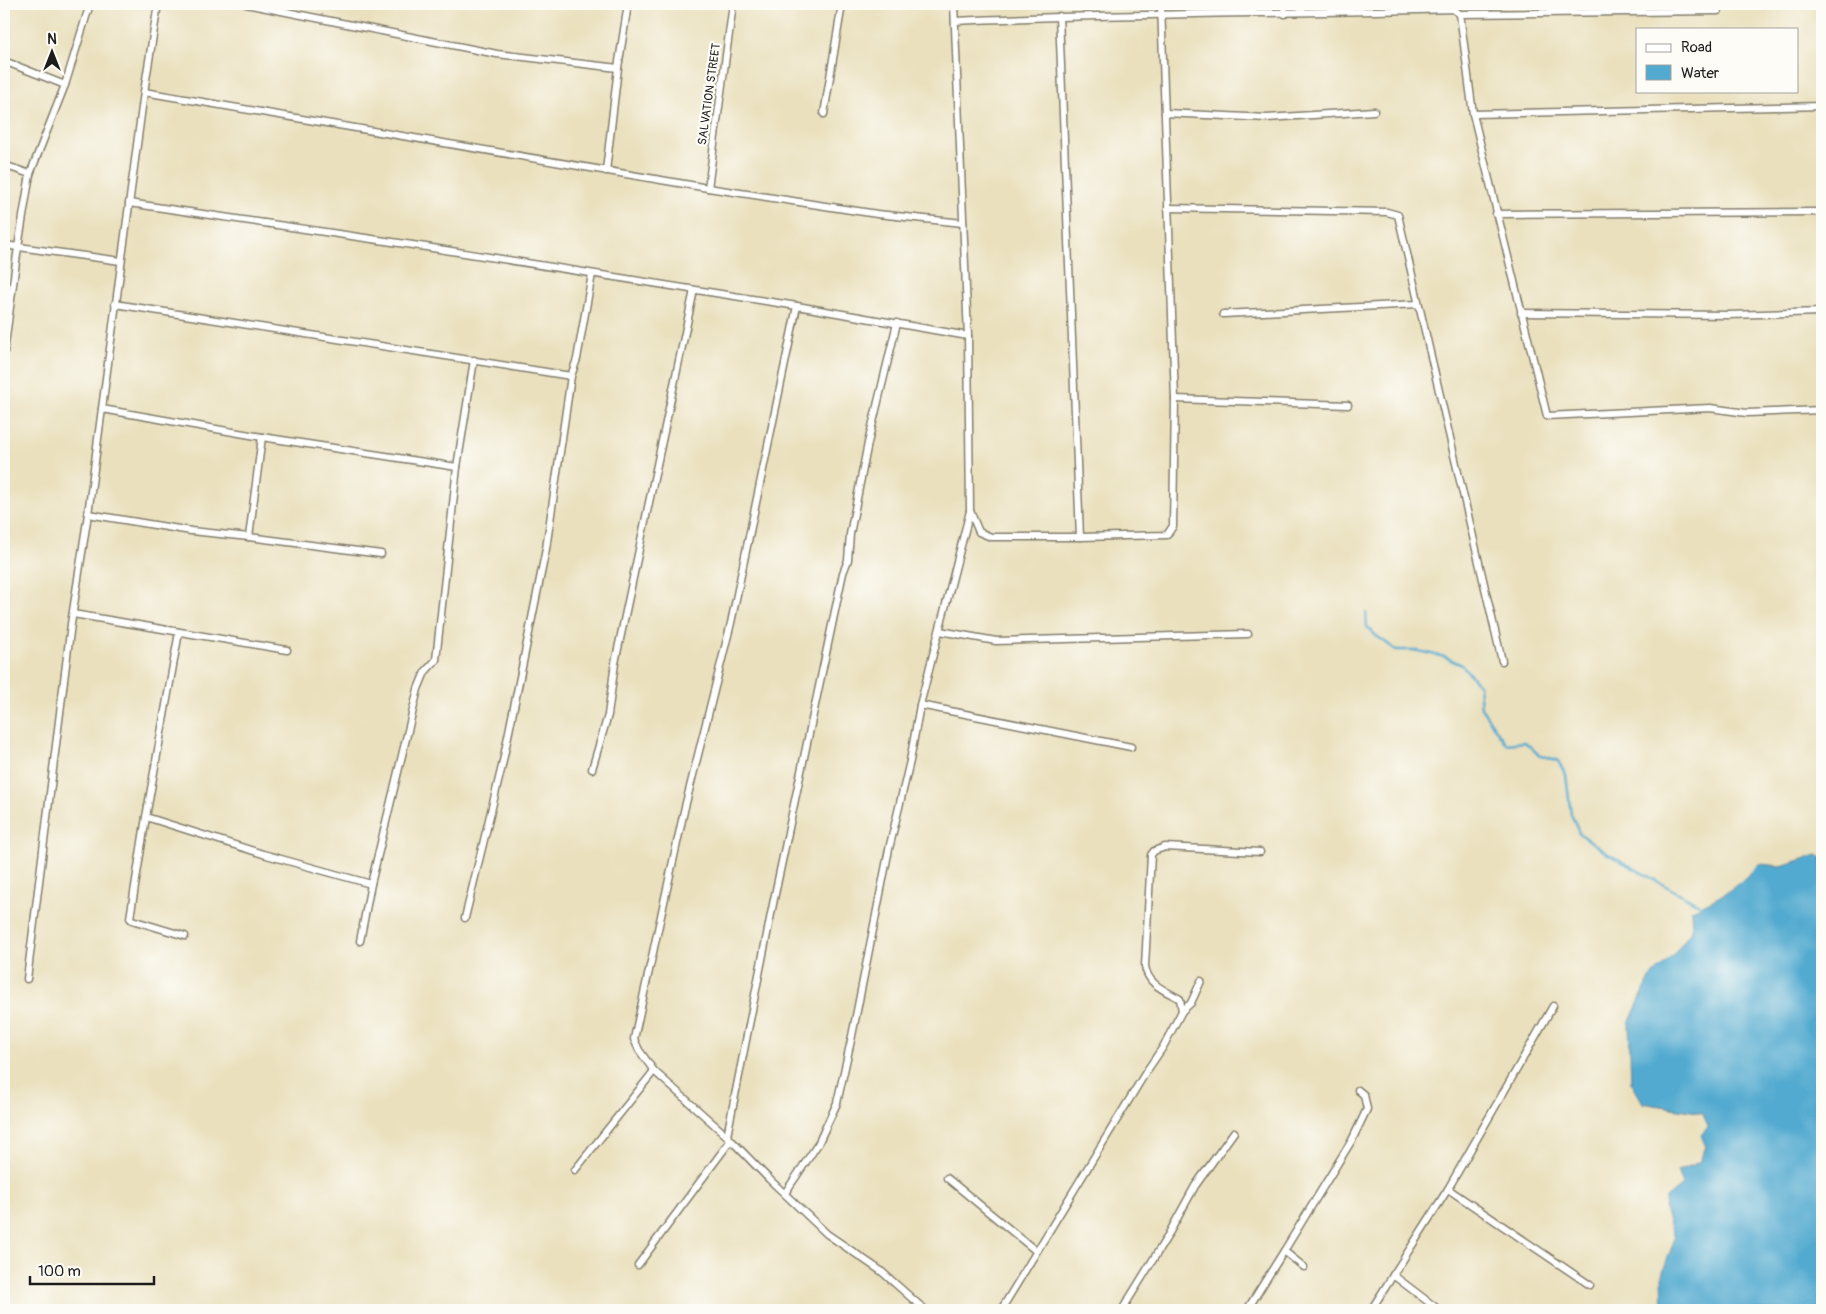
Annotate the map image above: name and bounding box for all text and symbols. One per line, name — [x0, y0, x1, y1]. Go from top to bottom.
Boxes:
north arrow — [28, 28, 78, 78]
legend — [1636, 28, 1798, 92]
text: N — [47, 31, 57, 48]
text: Road — [1681, 38, 1712, 57]
street label: SALVATION STREET — [695, 42, 724, 146]
text: Water — [1681, 64, 1720, 83]
scale bar — [30, 1254, 154, 1286]
text: 100 m — [38, 1262, 81, 1281]

